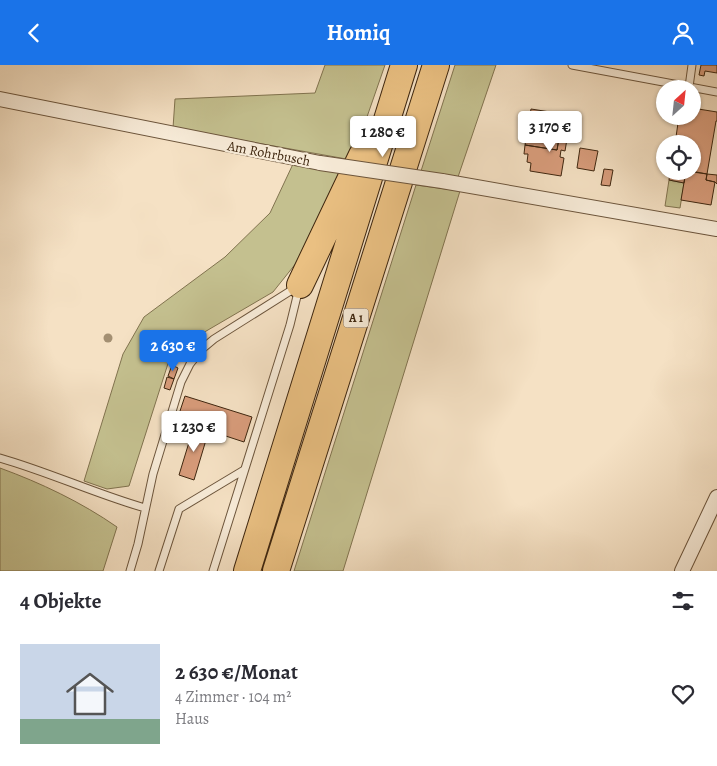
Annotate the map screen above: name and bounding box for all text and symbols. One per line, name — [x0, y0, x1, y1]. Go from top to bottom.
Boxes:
text: Homiq — [327, 18, 390, 48]
icon: back — [20, 19, 48, 47]
icon: person — [669, 19, 697, 47]
north arrow — [656, 80, 701, 125]
map controls — [656, 80, 701, 180]
pin: 3 170 € — [504, 111, 596, 153]
pin: 1 280 € — [337, 116, 429, 158]
text: 3 170 € — [529, 116, 571, 138]
text: 1 280 € — [361, 121, 405, 143]
button: locate — [656, 135, 701, 180]
street label: Am Rohrbusch — [225, 136, 312, 171]
road number: A 1 — [344, 309, 368, 327]
pin: 2 630 € — [127, 329, 219, 372]
text: 2 630 € — [151, 335, 195, 357]
pin: 1 230 € — [148, 411, 240, 453]
text: 1 230 € — [172, 416, 216, 438]
text: 4 Objekte — [20, 587, 101, 615]
icon: filters — [669, 587, 697, 615]
text: 2 630 €/Monat — [175, 658, 298, 686]
icon: home — [60, 664, 120, 724]
icon: heart — [669, 680, 697, 708]
text: 4 Zimmer · 104 m² — [175, 686, 291, 708]
text: Haus — [175, 708, 209, 730]

